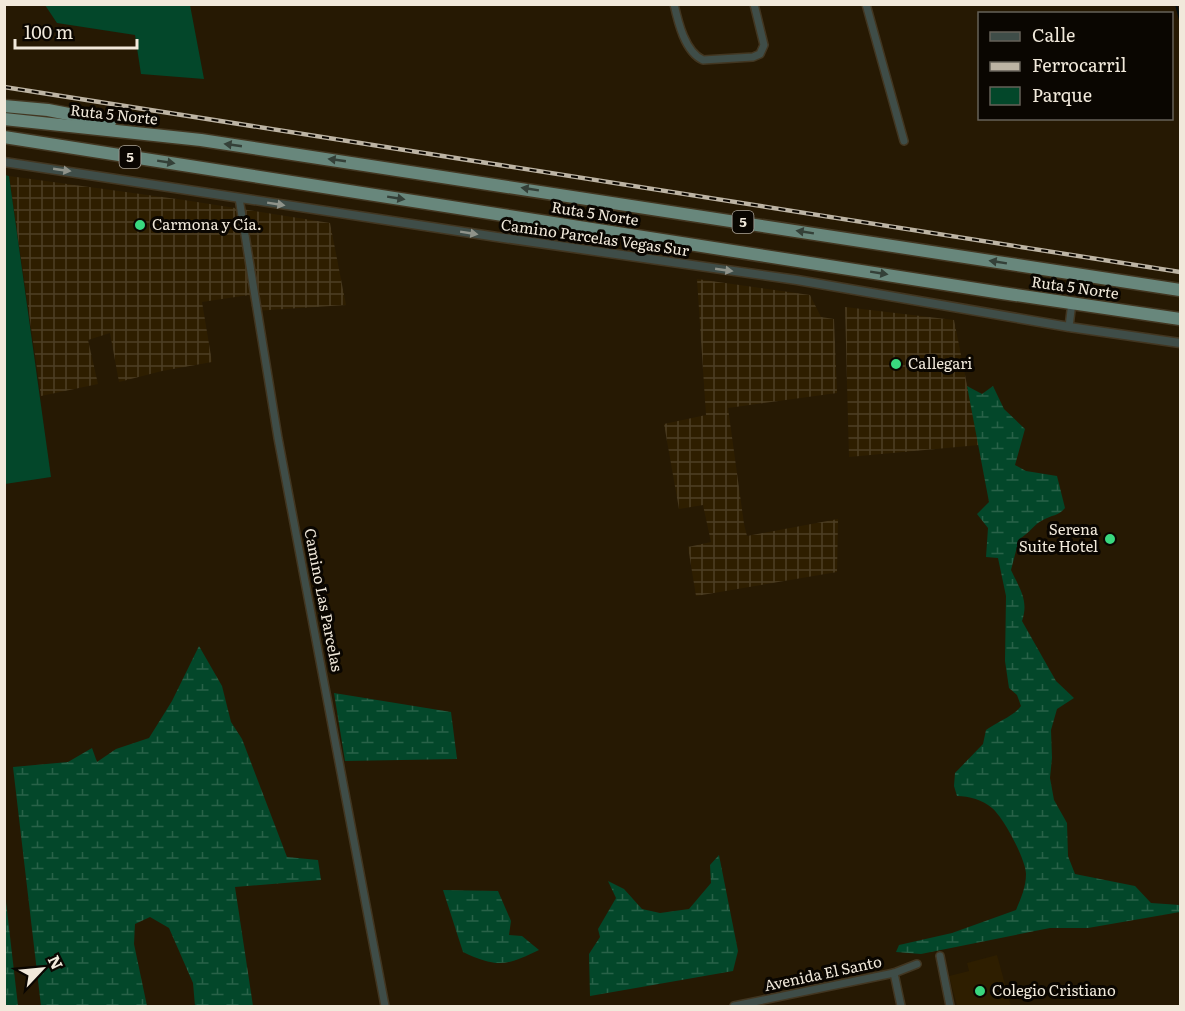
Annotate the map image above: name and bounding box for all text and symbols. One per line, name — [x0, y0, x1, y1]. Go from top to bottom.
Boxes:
scale bar — [15, 12, 136, 50]
legend — [978, 12, 1173, 120]
text: 100 m — [24, 18, 73, 45]
text: Calle — [1032, 21, 1075, 48]
text: Ferrocarril — [1032, 51, 1126, 78]
text: Parque — [1032, 81, 1092, 108]
street label: Ruta 5 Norte — [69, 97, 159, 130]
one-way arrow — [223, 140, 242, 149]
road number: 5 — [120, 146, 140, 168]
one-way arrow — [327, 156, 346, 165]
one-way arrow — [157, 158, 176, 167]
one-way arrow — [53, 166, 72, 175]
one-way arrow — [520, 185, 539, 194]
one-way arrow — [387, 194, 406, 203]
street label: Ruta 5 Norte — [550, 194, 641, 231]
one-way arrow — [266, 199, 285, 208]
road number: 5 — [732, 211, 754, 233]
place label: Carmona y Cía. — [152, 212, 262, 235]
street label: Camino Parcelas Vegas Sur — [500, 212, 691, 261]
marker: Carmona y Cía. — [133, 218, 147, 232]
one-way arrow — [796, 227, 815, 236]
one-way arrow — [459, 228, 478, 237]
one-way arrow — [988, 258, 1007, 267]
one-way arrow — [715, 266, 734, 275]
one-way arrow — [870, 269, 889, 278]
street label: Ruta 5 Norte — [1030, 269, 1121, 304]
place label: Callegari — [908, 351, 972, 374]
marker: Callegari — [889, 357, 903, 371]
place label: Serena Suite Hotel — [1019, 517, 1099, 557]
street label: Camino Las Parcelas — [299, 526, 350, 673]
marker: Serena Suite Hotel — [1103, 532, 1117, 546]
north arrow — [12, 939, 72, 999]
street label: Avenida El Santo — [762, 949, 884, 996]
text: N — [43, 951, 70, 973]
place label: Colegio Cristiano — [992, 978, 1116, 1001]
marker: Colegio Cristiano — [973, 984, 987, 998]

